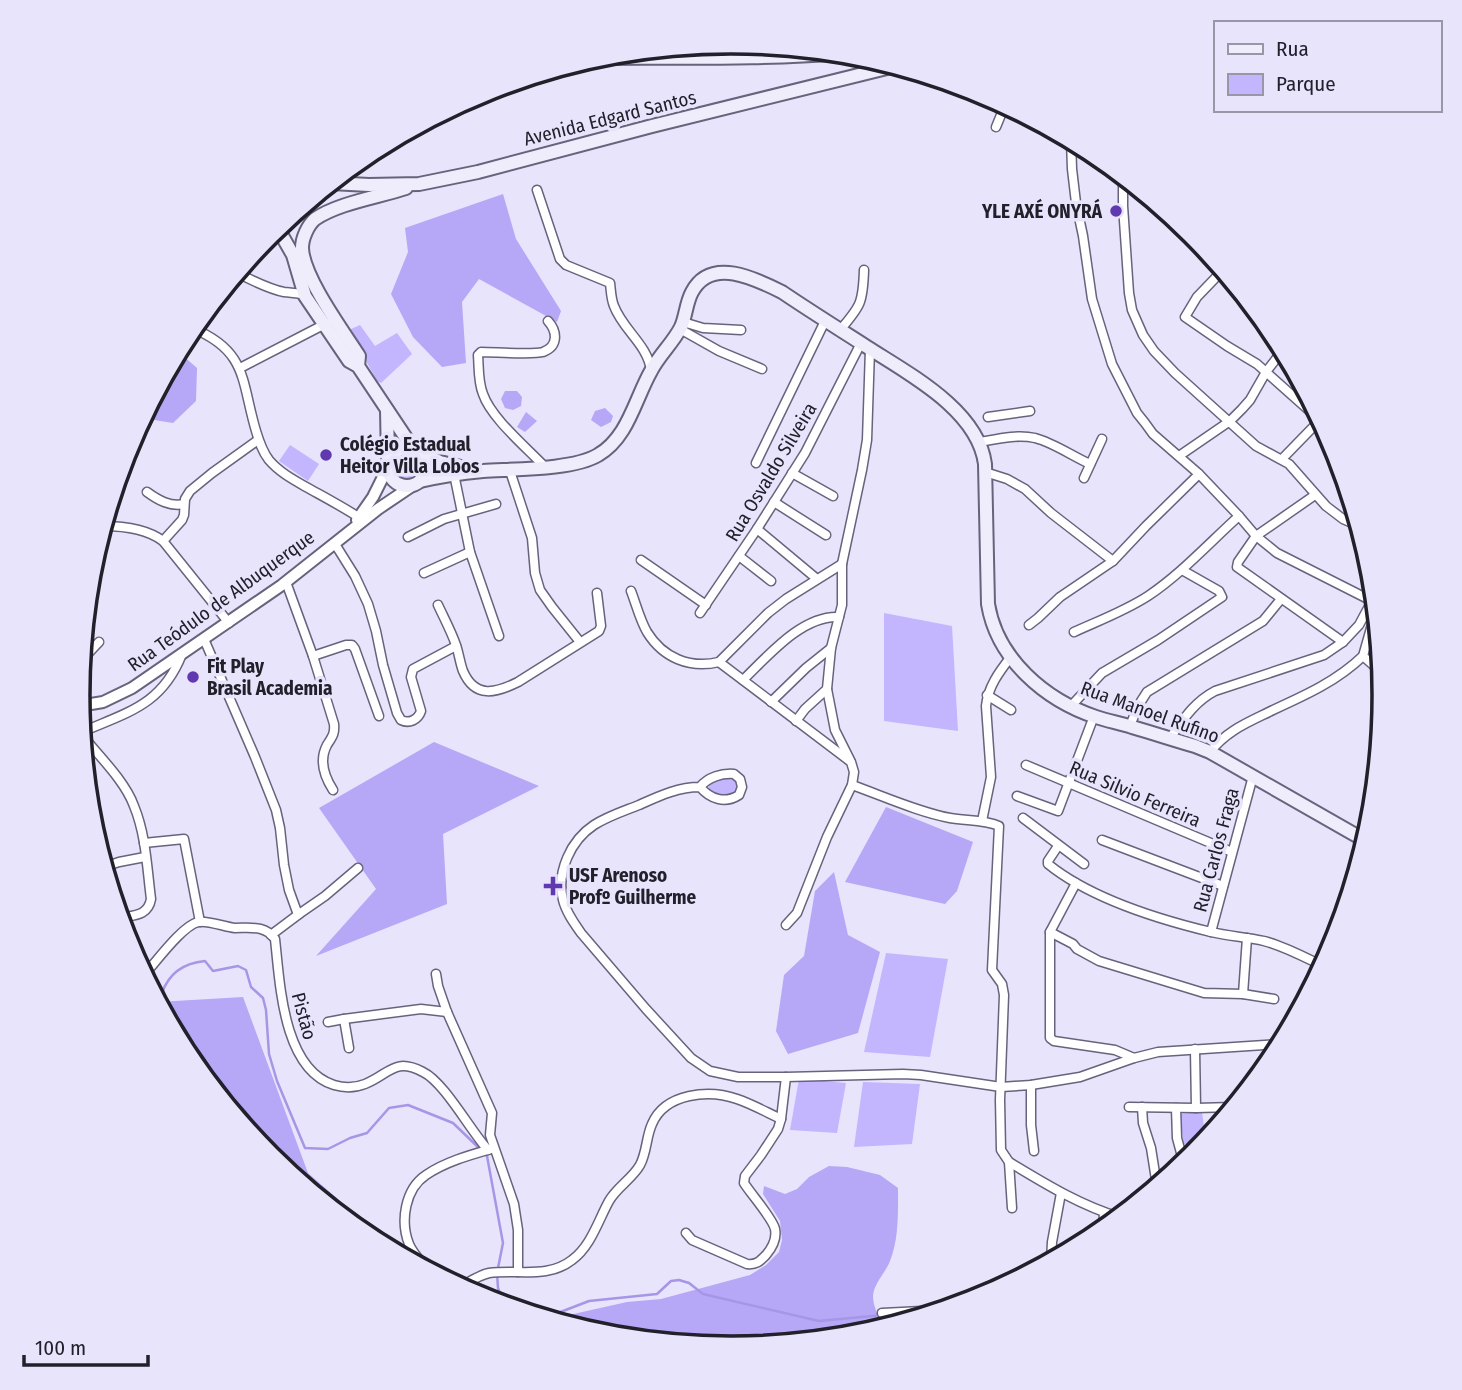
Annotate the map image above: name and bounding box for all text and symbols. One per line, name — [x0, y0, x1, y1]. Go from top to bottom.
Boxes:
legend — [1214, 21, 1441, 112]
text: Rua — [1276, 36, 1309, 62]
text: Parque — [1276, 71, 1336, 97]
street label: Avenida Edgard Santos — [522, 85, 698, 151]
place label: YLE AXÉ ONYRÁ — [981, 198, 1103, 223]
marker: YLE AXÉ ONYRÁ — [1108, 203, 1124, 219]
street label: Rua Osvaldo Silveira — [721, 399, 821, 545]
place label: Colégio Estadual Heitor Villa Lobos — [340, 433, 480, 478]
marker: Colégio Estadual Heitor Villa Lobos — [318, 447, 334, 463]
street label: Rua Teódulo de Albuquerque — [123, 526, 319, 676]
place label: Fit Play Brasil Academia — [207, 655, 332, 700]
marker: Fit Play Brasil Academia — [185, 669, 201, 685]
street label: Rua Manoel Rufino — [1077, 676, 1223, 748]
street label: Rua Silvio Ferreira — [1066, 756, 1204, 832]
street label: Rua Carlos Fraga — [1188, 785, 1244, 915]
place label: USF Arenoso Profº Guilherme — [569, 864, 697, 909]
marker: USF Arenoso Profº Guilherme — [543, 876, 563, 896]
street label: Pistão — [287, 990, 321, 1042]
scale bar — [24, 1324, 149, 1368]
text: 100 m — [35, 1335, 86, 1361]

